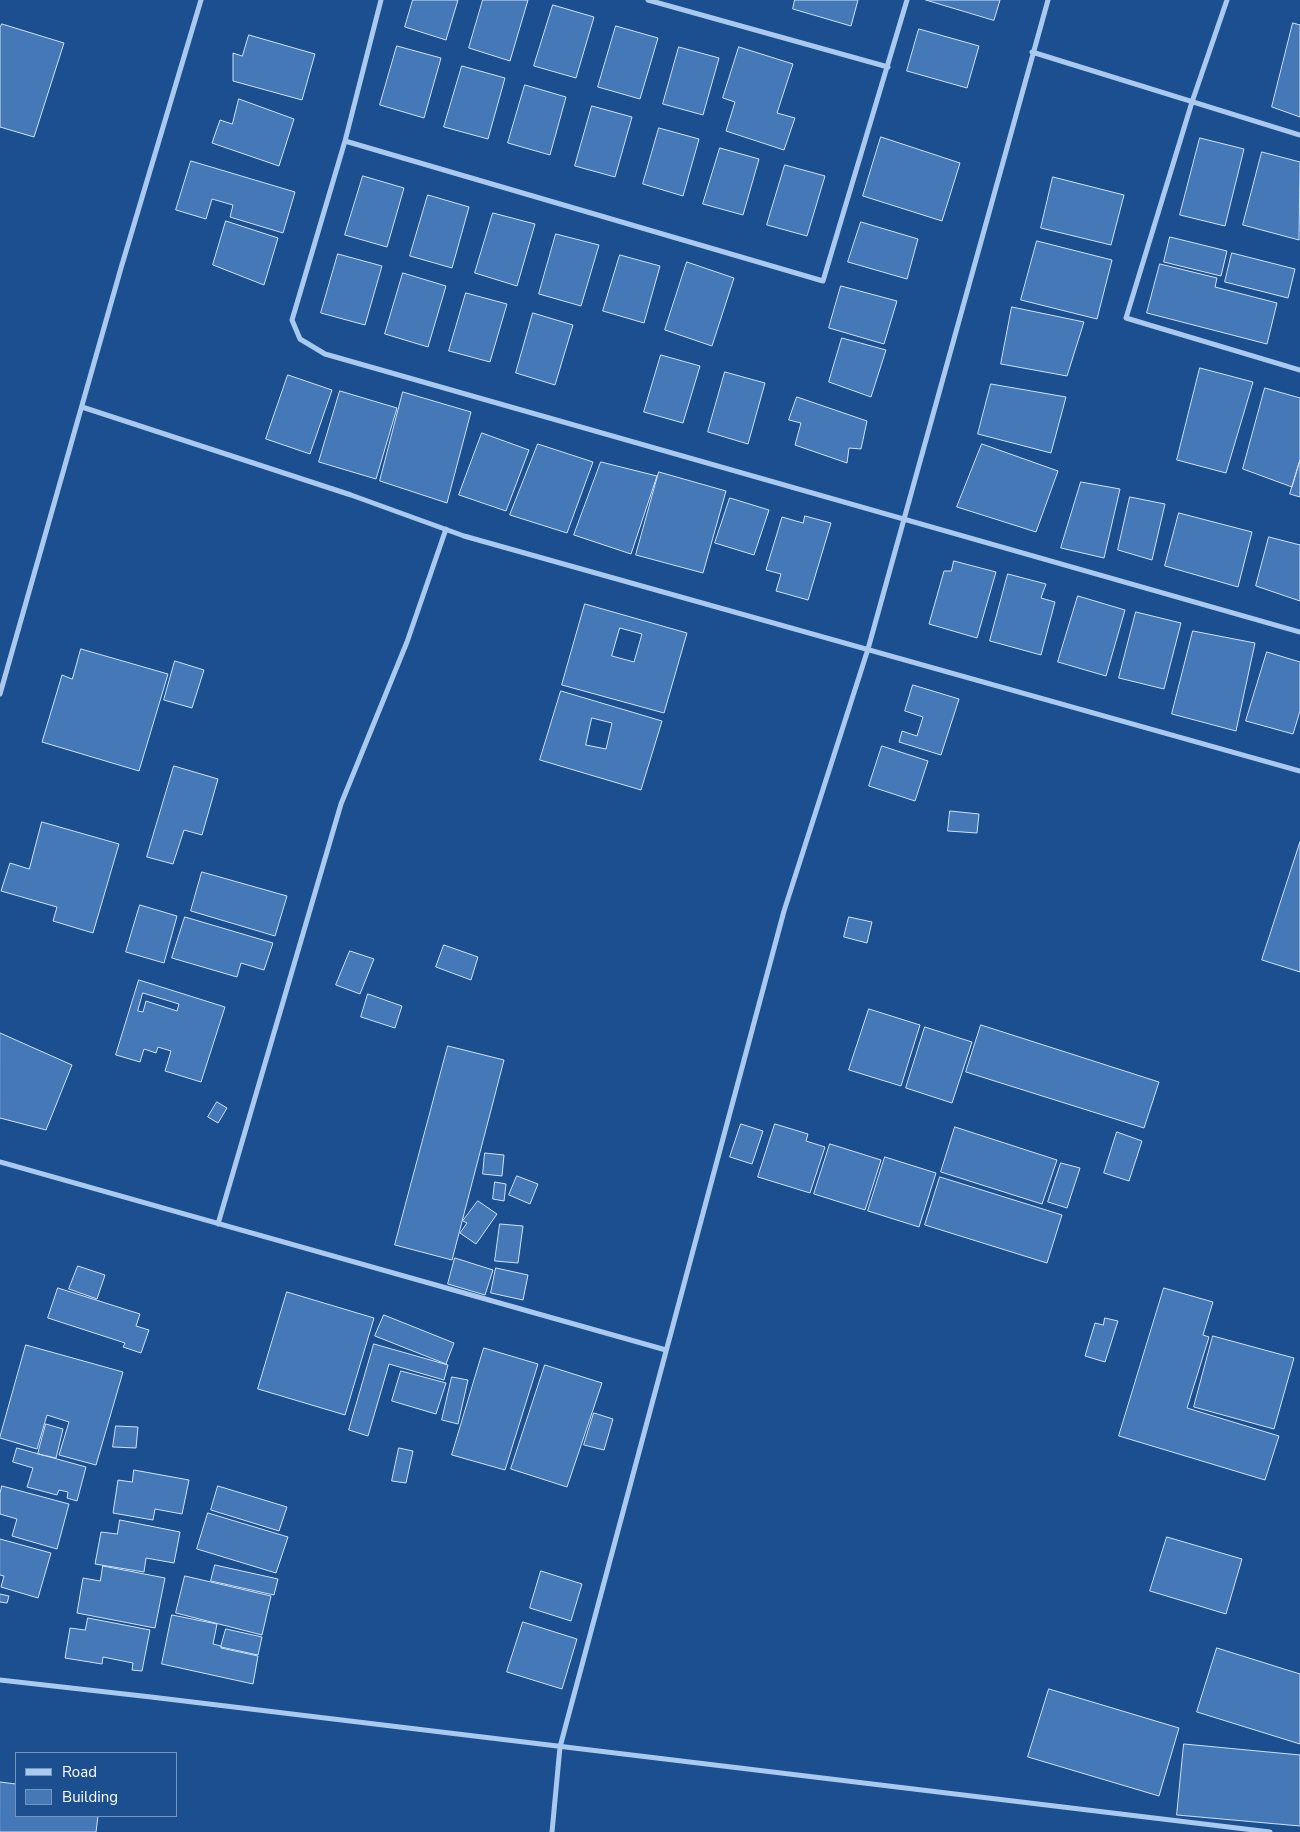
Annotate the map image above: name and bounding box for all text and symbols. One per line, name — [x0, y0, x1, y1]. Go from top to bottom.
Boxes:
legend — [15, 1752, 178, 1817]
text: Road — [62, 1762, 97, 1782]
text: Building — [62, 1787, 118, 1807]

